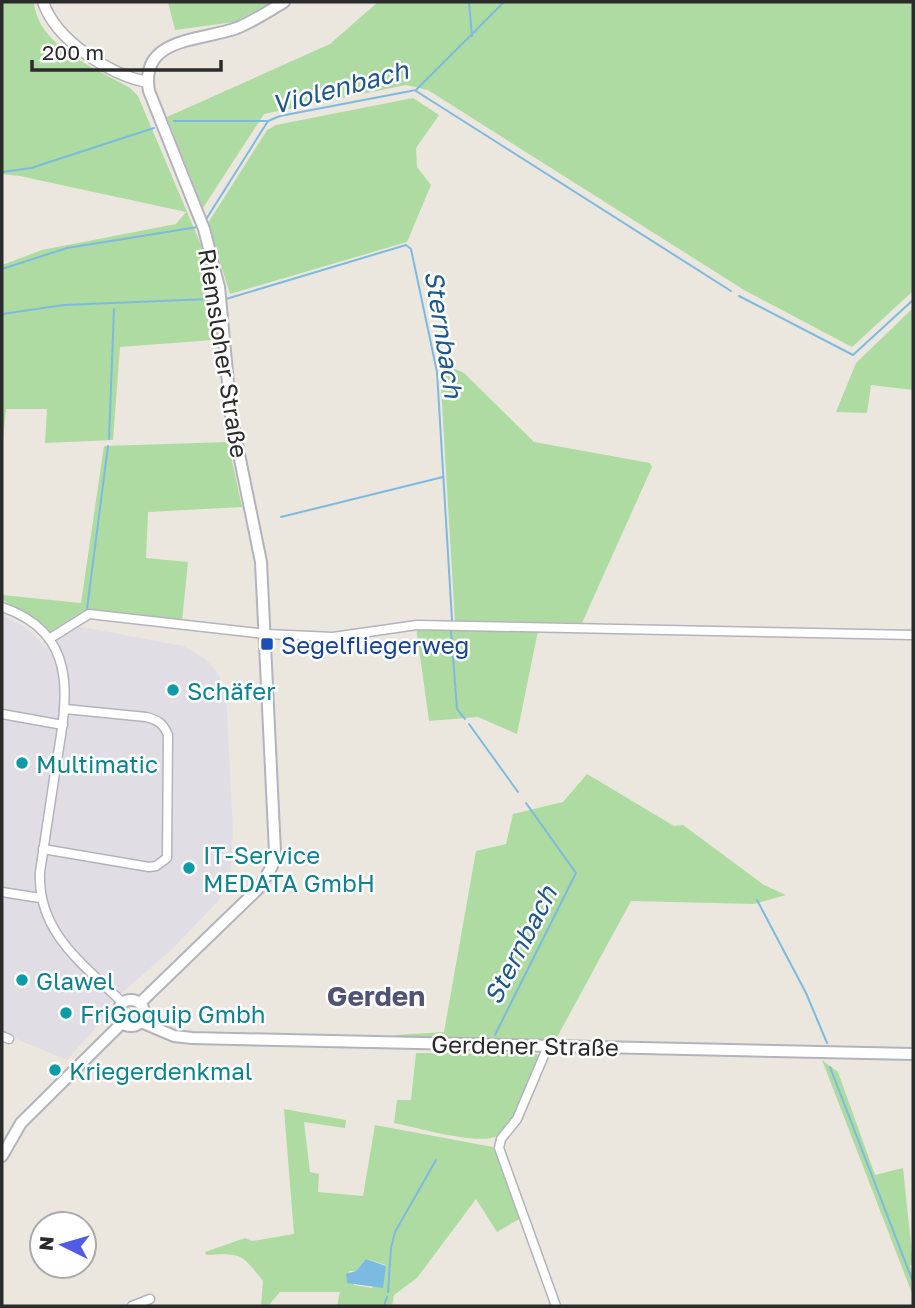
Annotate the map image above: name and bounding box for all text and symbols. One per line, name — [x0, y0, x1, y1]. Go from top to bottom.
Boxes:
scale bar — [32, 28, 220, 72]
text: 200 m — [42, 39, 104, 65]
water label: Violenbach — [268, 54, 413, 120]
street label: Riemsloher Straße — [193, 246, 255, 460]
water label: Sternbach — [419, 268, 470, 401]
place label: Segelfliegerweg — [281, 630, 469, 659]
marker: Segelfliegerweg — [259, 636, 275, 652]
place label: Schäfer — [187, 676, 276, 705]
marker: Schäfer — [165, 682, 181, 698]
place label: Multimatic — [36, 749, 158, 778]
marker: Multimatic — [14, 755, 30, 771]
place label: IT-Service MEDATA GmbH — [203, 840, 375, 897]
marker: IT-Service MEDATA GmbH — [181, 860, 197, 876]
water label: Sternbach — [477, 880, 563, 1009]
place label: Glawel — [36, 966, 115, 995]
marker: Glawel — [14, 972, 30, 988]
district label: Gerden — [327, 979, 425, 1012]
place label: FriGoquip Gmbh — [80, 999, 266, 1028]
marker: FriGoquip Gmbh — [58, 1005, 74, 1021]
street label: Gerdener Straße — [431, 1029, 619, 1061]
place label: Kriegerdenkmal — [69, 1056, 253, 1085]
marker: Kriegerdenkmal — [47, 1062, 63, 1078]
north arrow — [28, 1210, 98, 1280]
text: N — [33, 1235, 58, 1252]

